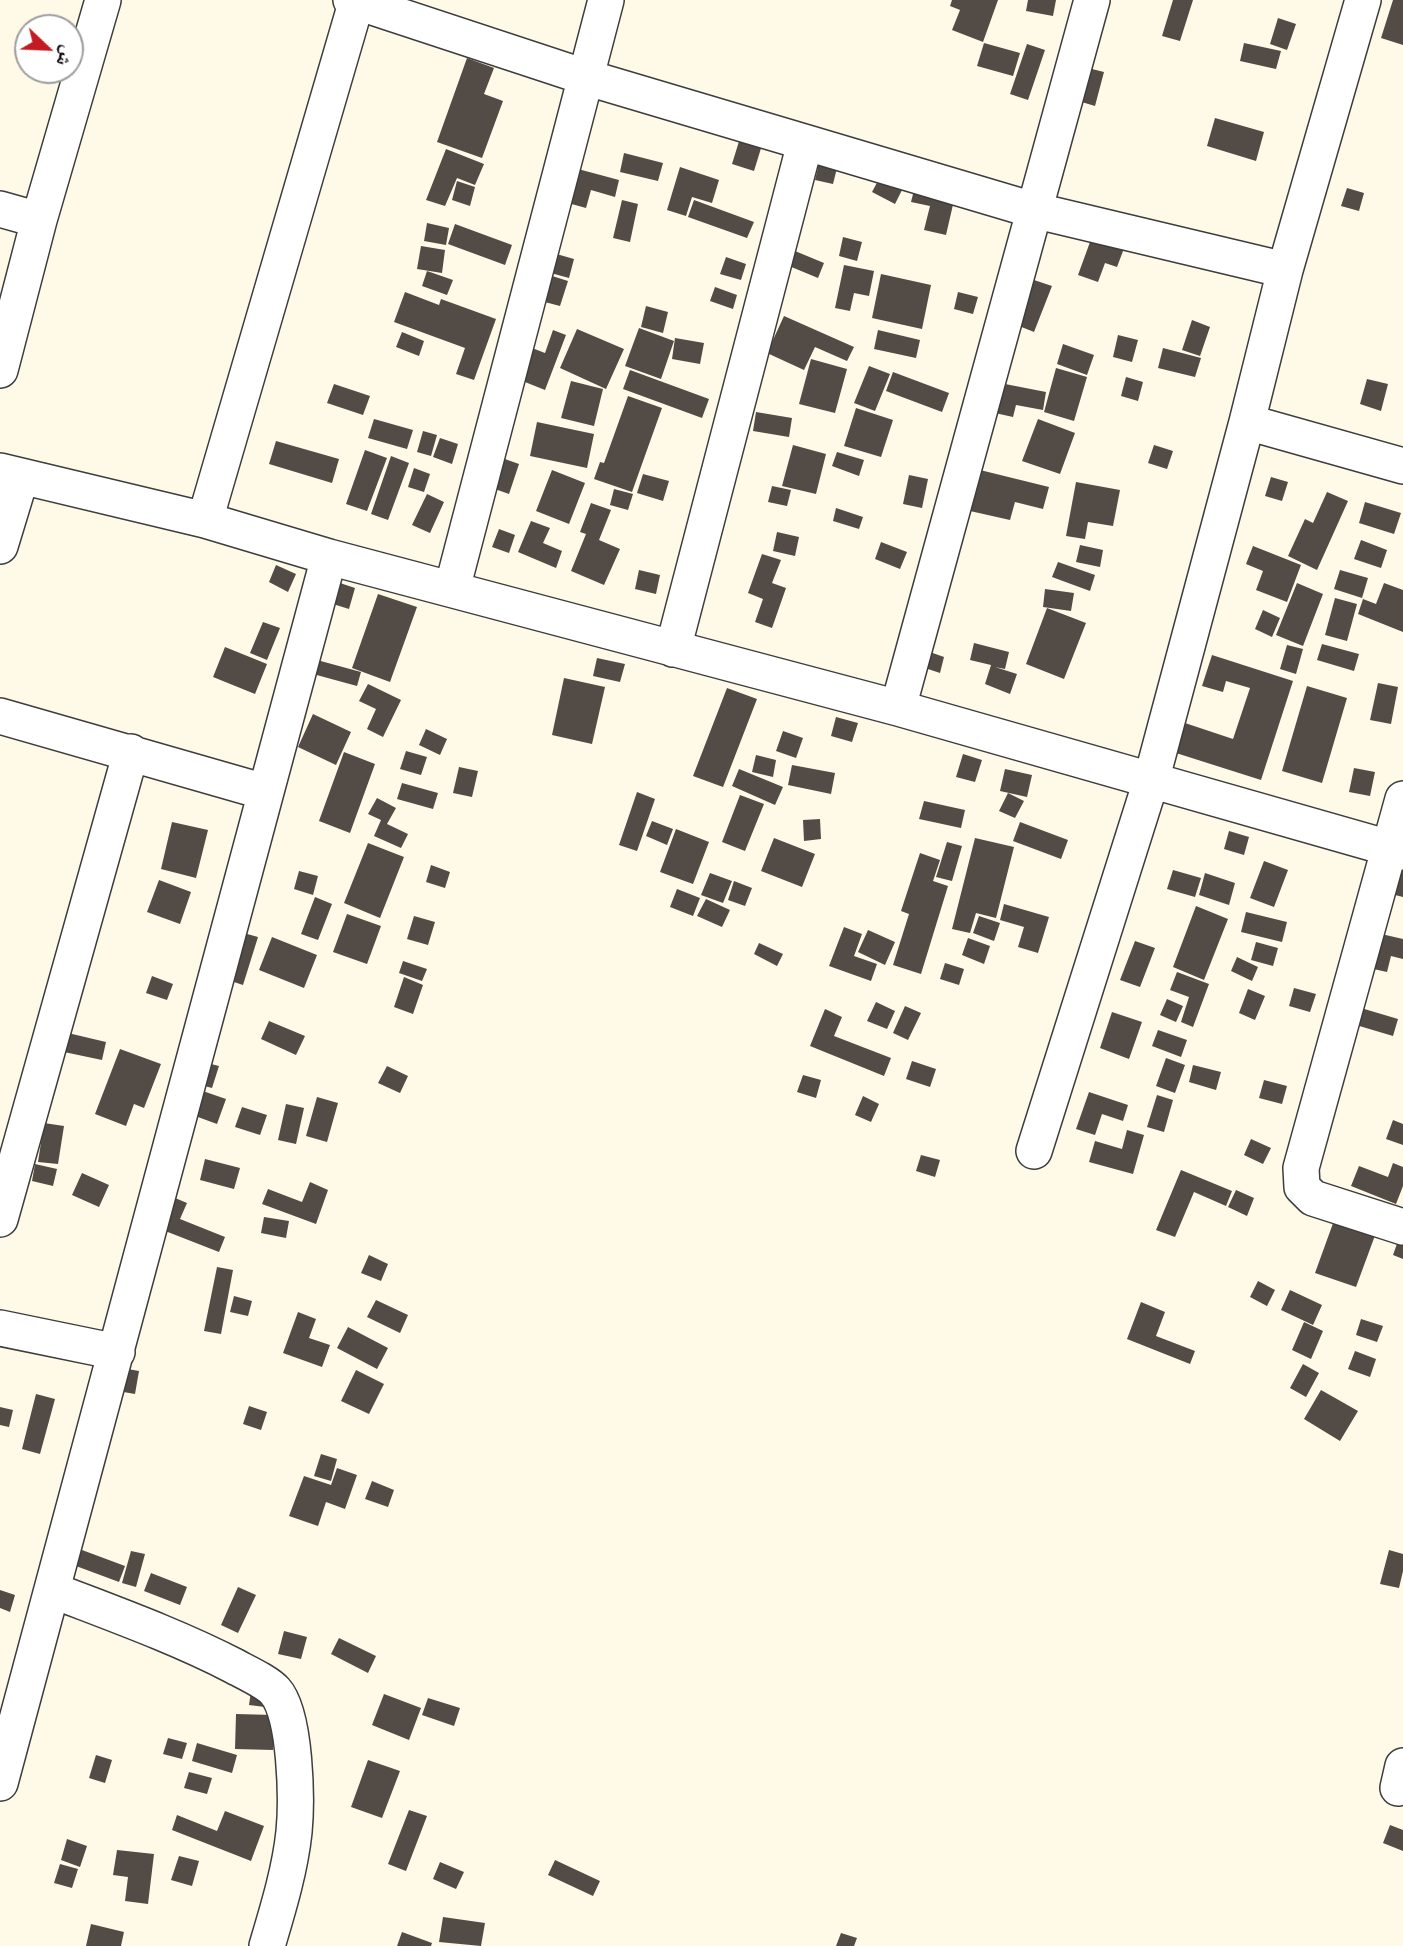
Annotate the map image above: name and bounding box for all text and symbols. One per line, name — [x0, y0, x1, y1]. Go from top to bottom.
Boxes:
north arrow — [14, 14, 84, 84]
text: ش — [52, 42, 81, 70]

